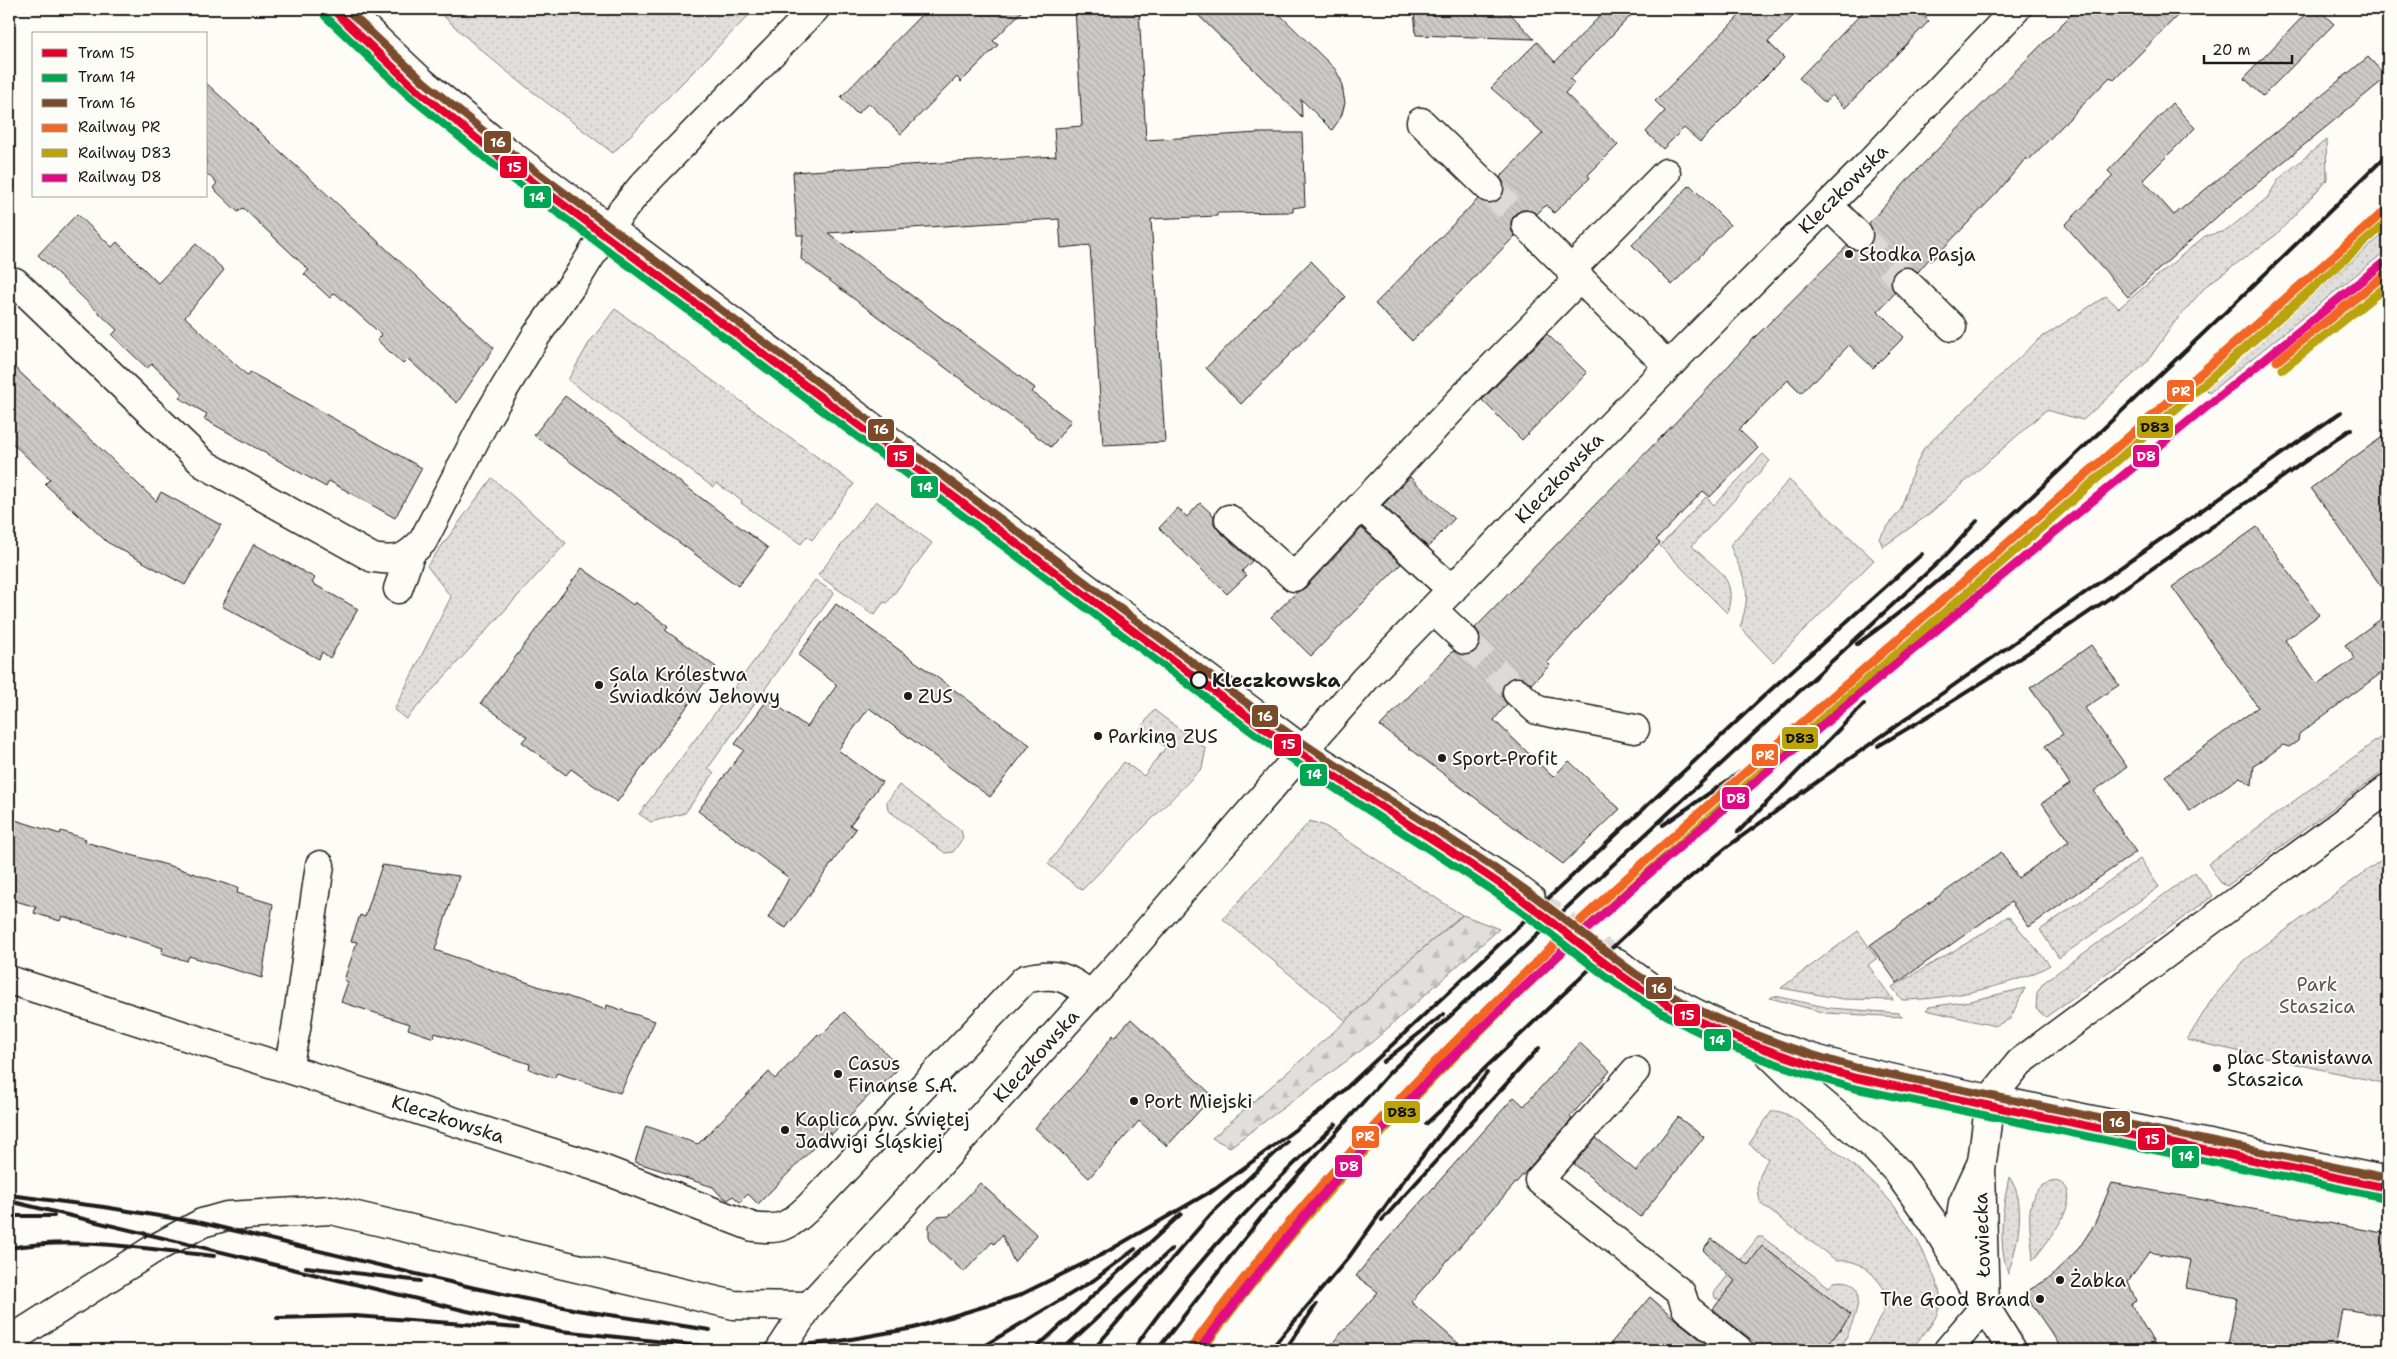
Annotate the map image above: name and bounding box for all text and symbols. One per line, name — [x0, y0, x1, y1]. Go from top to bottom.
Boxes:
legend — [32, 32, 208, 198]
scale bar — [2204, 32, 2292, 64]
text: 20 m — [2212, 40, 2251, 60]
text: Tram 15 — [78, 43, 135, 63]
text: Tram 14 — [78, 67, 135, 87]
text: Tram 16 — [78, 93, 136, 113]
text: Railway PR — [78, 117, 160, 137]
line badge: 16 — [483, 130, 512, 154]
text: 16 — [490, 133, 506, 151]
street label: Kleczkowska — [1793, 139, 1893, 239]
text: Railway D83 — [78, 143, 171, 163]
line badge: 15 — [499, 155, 528, 179]
text: 15 — [506, 158, 522, 176]
text: Railway D8 — [78, 167, 162, 187]
line badge: 14 — [523, 185, 552, 209]
text: 14 — [529, 188, 545, 206]
place label: Słodka Pasja — [1859, 242, 1976, 267]
marker: Słodka Pasja — [1843, 248, 1855, 260]
line badge: PR — [2166, 379, 2195, 403]
text: PR — [2171, 382, 2191, 400]
line badge: D83 — [2136, 415, 2174, 439]
line badge: 16 — [867, 418, 895, 442]
text: D83 — [2140, 418, 2170, 436]
text: 16 — [873, 420, 889, 438]
street label: Kleczkowska — [1509, 427, 1609, 529]
line badge: 15 — [886, 444, 915, 468]
line badge: D8 — [2132, 444, 2160, 468]
text: 15 — [892, 447, 908, 465]
text: D8 — [2136, 447, 2156, 465]
line badge: 14 — [910, 475, 939, 499]
text: 14 — [917, 478, 933, 496]
place label: Sala Królestwa Świadków Jehowy — [609, 662, 780, 709]
place label: Kleczkowska — [1212, 668, 1341, 693]
marker: Kleczkowska — [1190, 671, 1208, 689]
marker: Sala Królestwa Świadków Jehowy — [593, 679, 605, 691]
place label: ZUS — [918, 684, 953, 709]
marker: ZUS — [902, 690, 914, 702]
line badge: 16 — [1251, 704, 1279, 728]
text: 16 — [1257, 707, 1273, 725]
place label: Parking ZUS — [1108, 724, 1218, 749]
line badge: D83 — [1781, 726, 1819, 750]
text: D83 — [1785, 729, 1815, 747]
marker: Parking ZUS — [1092, 730, 1104, 742]
line badge: 15 — [1273, 733, 1302, 757]
text: 15 — [1280, 735, 1296, 753]
line badge: PR — [1751, 743, 1779, 767]
place label: Sport-Profit — [1452, 746, 1558, 771]
text: PR — [1755, 746, 1775, 764]
marker: Sport-Profit — [1436, 752, 1448, 764]
line badge: 14 — [1299, 763, 1328, 787]
text: 14 — [1306, 765, 1322, 783]
line badge: D8 — [1721, 786, 1750, 810]
text: D8 — [1726, 789, 1746, 807]
park label: Park Staszica — [2279, 972, 2355, 1019]
line badge: 16 — [1645, 976, 1673, 1000]
text: 16 — [1651, 979, 1667, 997]
line badge: 15 — [1673, 1003, 1701, 1027]
street label: Kleczkowska — [987, 1004, 1085, 1108]
text: 15 — [1679, 1006, 1695, 1024]
line badge: 14 — [1703, 1028, 1732, 1052]
text: 14 — [1709, 1031, 1725, 1049]
place label: plac Stanisława Staszica — [2227, 1045, 2373, 1092]
place label: Casus Finanse S.A. — [848, 1051, 957, 1098]
marker: plac Stanisława Staszica — [2211, 1062, 2223, 1074]
marker: Casus Finanse S.A. — [832, 1068, 844, 1080]
street label: Kleczkowska — [388, 1089, 508, 1149]
place label: Port Miejski — [1144, 1089, 1253, 1114]
marker: Port Miejski — [1128, 1095, 1140, 1107]
line badge: D83 — [1383, 1100, 1421, 1124]
text: D83 — [1387, 1103, 1417, 1121]
place label: Kaplica pw. Świętej Jadwigi Śląskiej — [795, 1106, 970, 1154]
line badge: 16 — [2102, 1110, 2131, 1134]
text: 16 — [2109, 1113, 2125, 1131]
marker: Kaplica pw. Świętej Jadwigi Śląskiej — [779, 1124, 791, 1136]
line badge: PR — [1351, 1125, 1380, 1149]
text: PR — [1355, 1127, 1375, 1145]
line badge: 15 — [2137, 1127, 2166, 1151]
text: 15 — [2144, 1130, 2160, 1148]
line badge: 14 — [2171, 1145, 2200, 1169]
text: 14 — [2178, 1147, 2194, 1165]
line badge: D8 — [1334, 1154, 1363, 1178]
text: D8 — [1339, 1157, 1359, 1175]
street label: Łowiecka — [1968, 1192, 1996, 1279]
place label: Żabka — [2070, 1268, 2126, 1293]
marker: Żabka — [2054, 1274, 2066, 1286]
place label: The Good Brand — [1880, 1287, 2030, 1312]
marker: The Good Brand — [2034, 1293, 2046, 1305]

